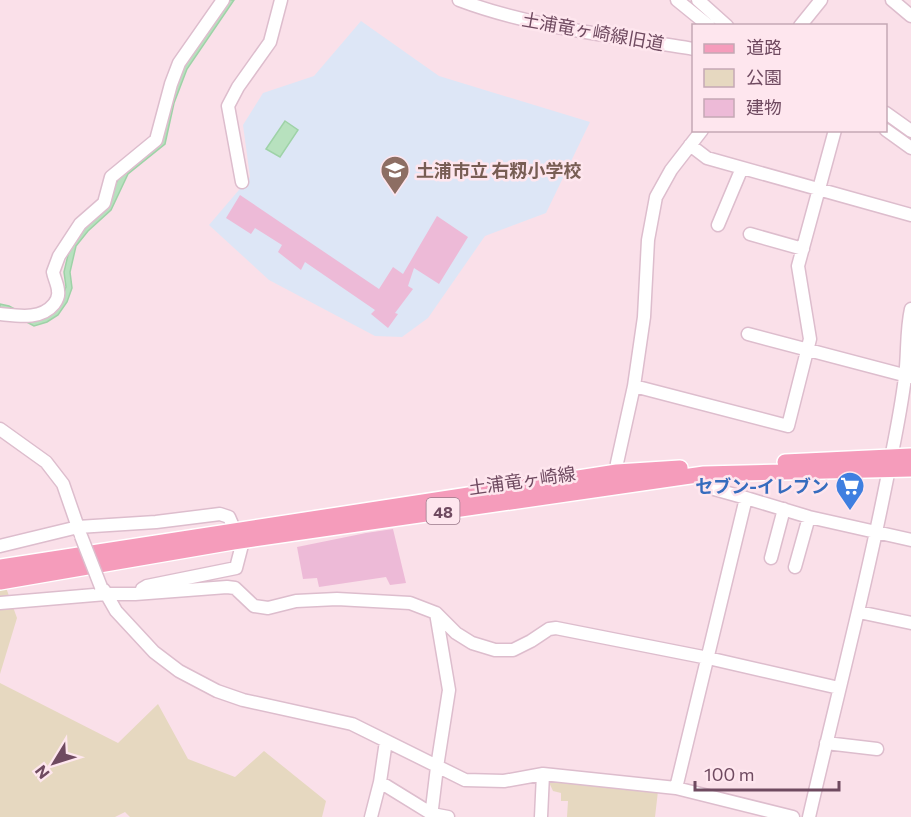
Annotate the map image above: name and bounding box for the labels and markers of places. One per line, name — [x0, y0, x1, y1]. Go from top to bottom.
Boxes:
school or university icon: 土浦市立 右籾小学校 — [379, 154, 411, 196]
place label: 土浦市立 右籾小学校 — [416, 159, 581, 181]
supermarket icon: セブン-イレブン — [834, 470, 866, 512]
place label: セブン-イレブン — [695, 475, 829, 497]

